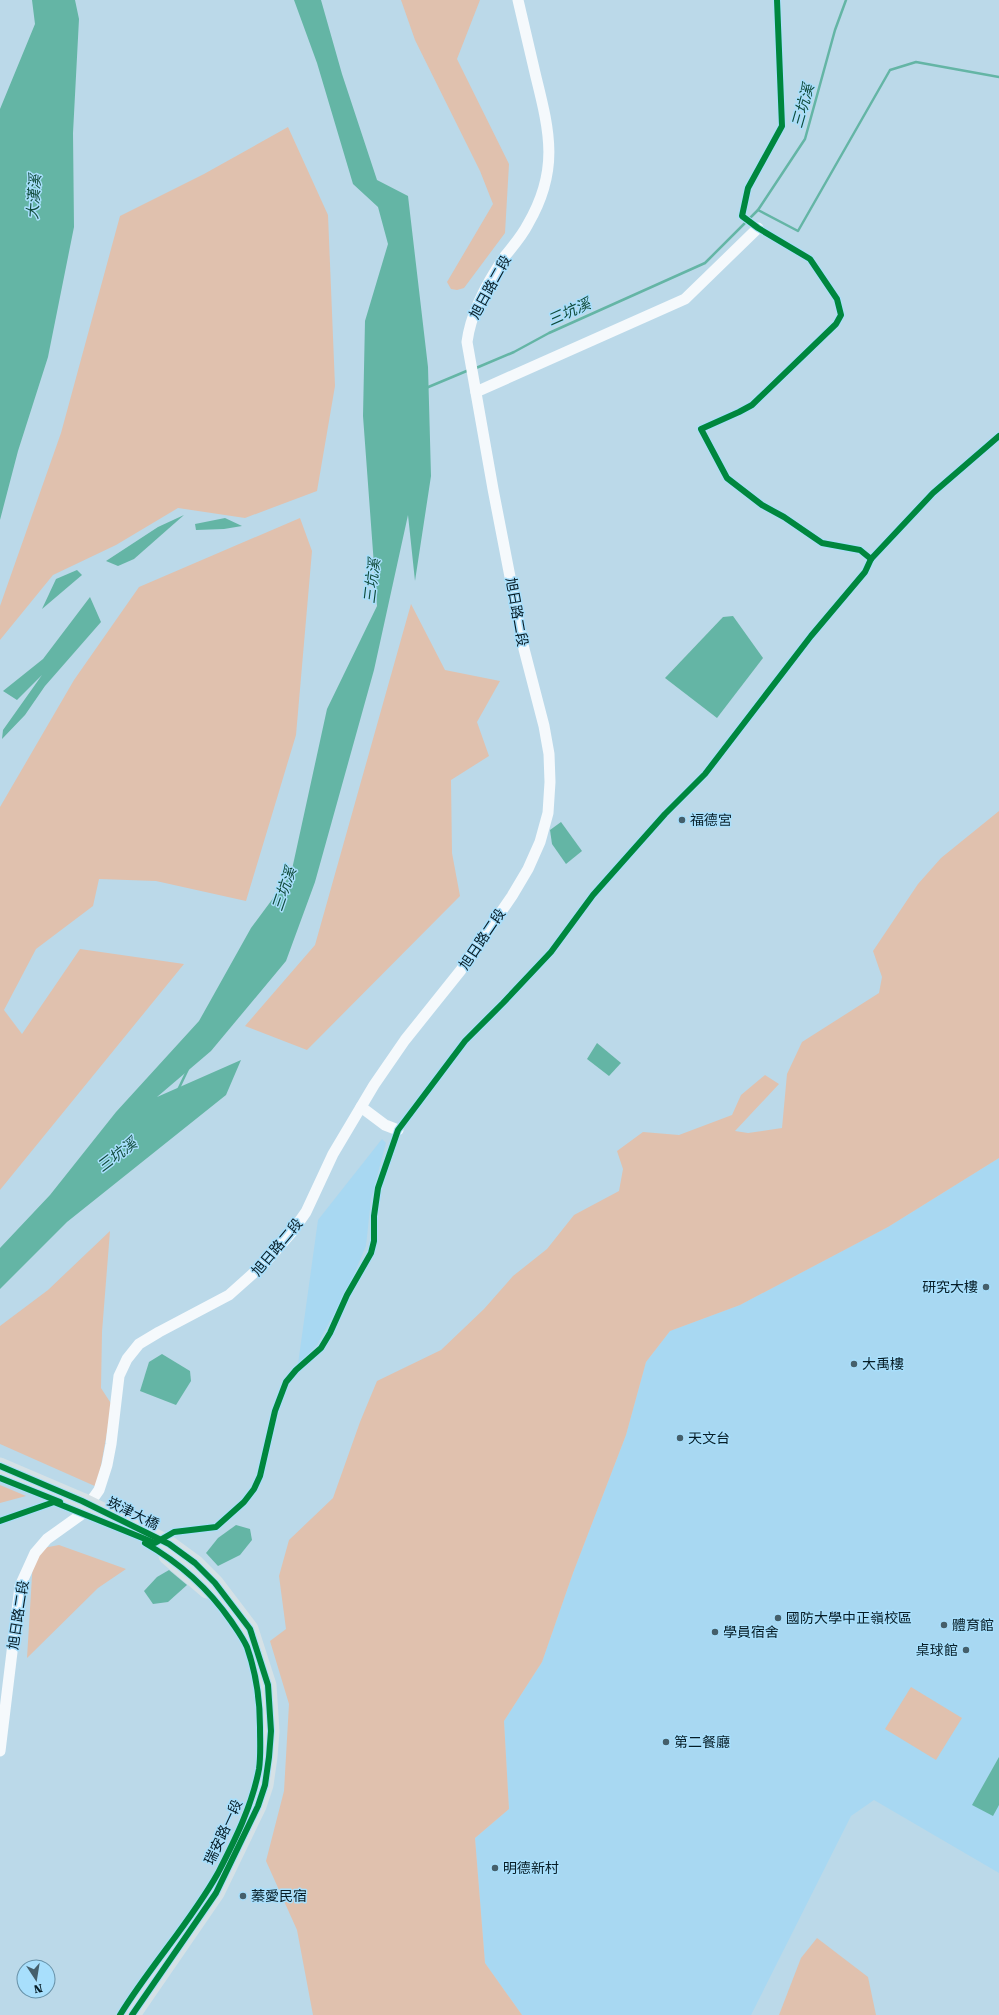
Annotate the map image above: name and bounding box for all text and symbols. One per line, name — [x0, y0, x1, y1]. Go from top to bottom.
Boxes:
water label: 三坑溪 — [788, 80, 818, 130]
water label: 大漢溪 — [23, 172, 45, 220]
street label: 旭日路二段 — [466, 253, 514, 321]
water label: 三坑溪 — [545, 294, 595, 329]
water label: 三坑溪 — [360, 556, 384, 604]
street label: 旭日路二段 — [503, 576, 531, 648]
place label: 福德宮 — [690, 812, 732, 828]
marker: 福德宮 — [677, 815, 687, 825]
water label: 三坑溪 — [268, 863, 300, 913]
street label: 旭日路二段 — [456, 906, 508, 972]
water label: 三坑溪 — [94, 1133, 142, 1176]
street label: 旭日路二段 — [248, 1215, 306, 1279]
place label: 研究大樓 — [922, 1279, 978, 1295]
marker: 研究大樓 — [981, 1282, 991, 1292]
place label: 大禹樓 — [862, 1356, 904, 1372]
marker: 大禹樓 — [849, 1359, 859, 1369]
place label: 天文台 — [688, 1430, 730, 1446]
marker: 天文台 — [675, 1433, 685, 1443]
street label: 崁津大橋 — [104, 1494, 162, 1532]
street label: 旭日路二段 — [5, 1579, 31, 1651]
place label: 國防大學中正嶺校區 — [786, 1610, 912, 1626]
marker: 國防大學中正嶺校區 — [773, 1613, 783, 1623]
place label: 體育館 — [952, 1617, 994, 1633]
marker: 體育館 — [939, 1620, 949, 1630]
place label: 學員宿舍 — [723, 1624, 779, 1640]
marker: 學員宿舍 — [710, 1627, 720, 1637]
place label: 桌球館 — [916, 1642, 958, 1658]
marker: 桌球館 — [961, 1645, 971, 1655]
place label: 第二餐廳 — [674, 1734, 730, 1750]
marker: 第二餐廳 — [661, 1737, 671, 1747]
street label: 瑞安路一段 — [201, 1797, 245, 1867]
place label: 明德新村 — [503, 1860, 559, 1876]
marker: 明德新村 — [490, 1863, 500, 1873]
place label: 蓁愛民宿 — [251, 1888, 307, 1904]
marker: 蓁愛民宿 — [238, 1891, 248, 1901]
north arrow — [16, 1959, 56, 1999]
text: N — [32, 1981, 43, 1996]

